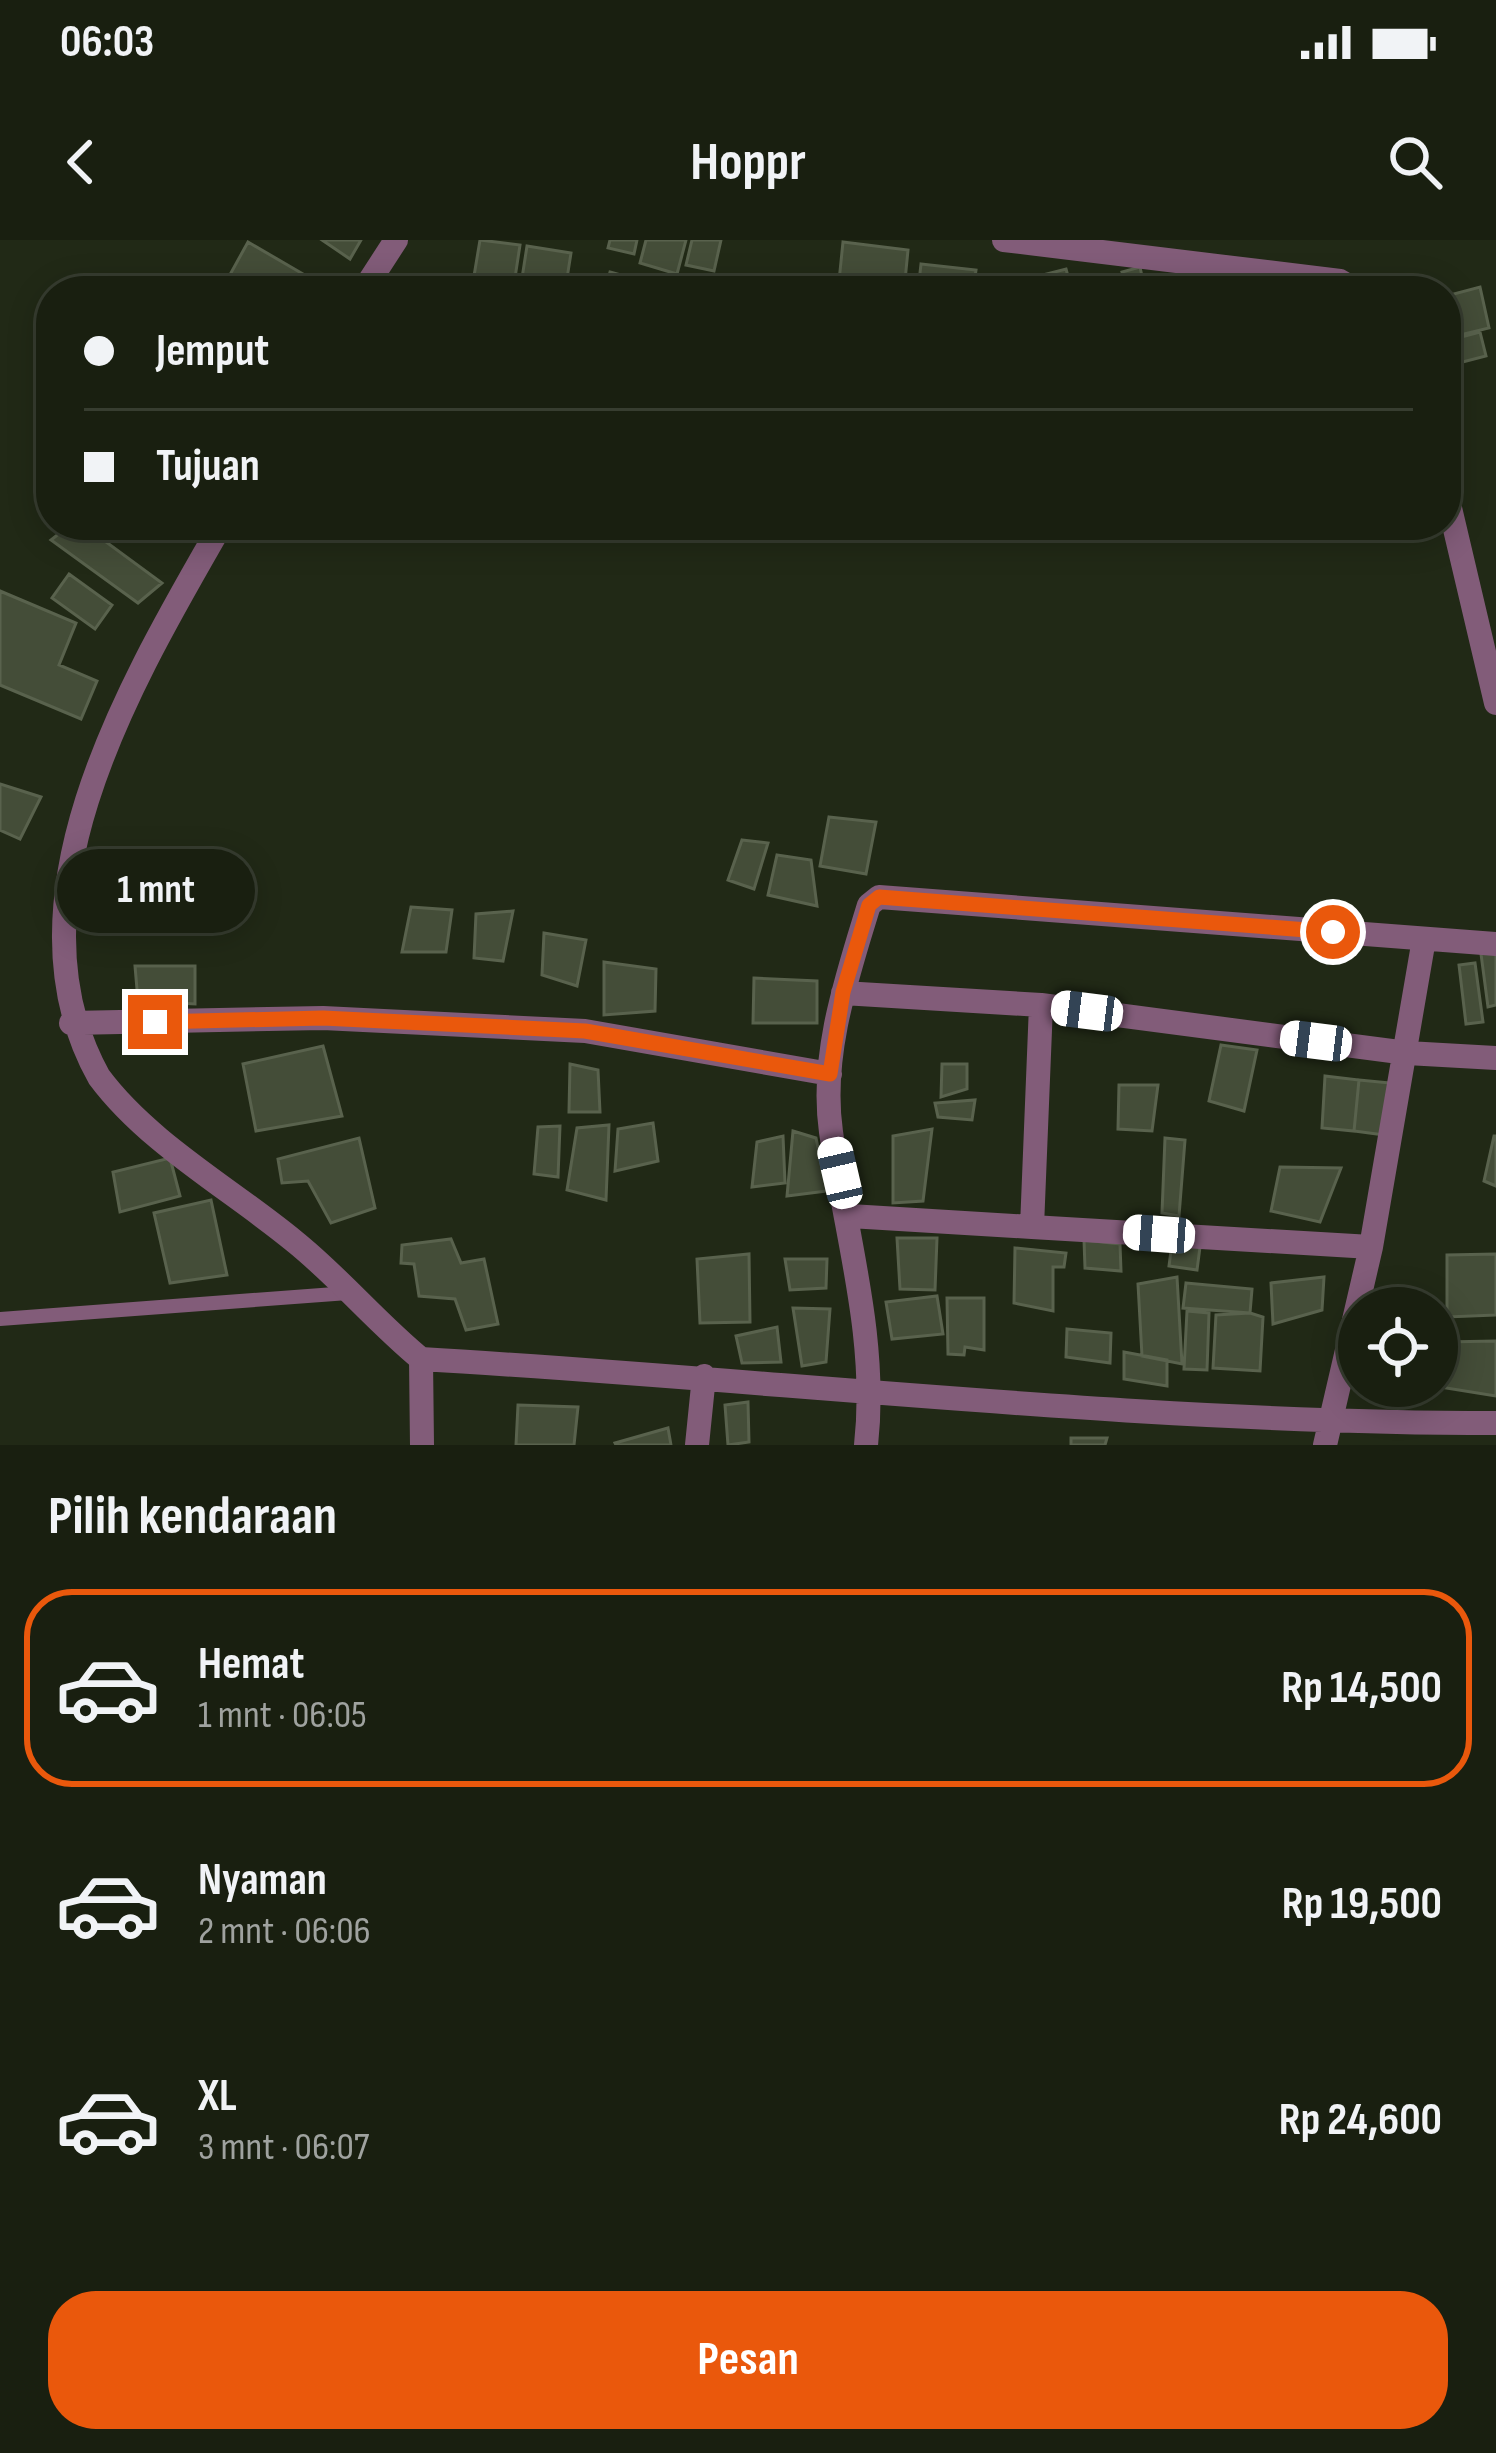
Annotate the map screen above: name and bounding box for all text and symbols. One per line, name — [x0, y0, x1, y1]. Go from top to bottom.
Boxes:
text: 06:03 — [60, 15, 154, 70]
icon: back — [48, 129, 114, 195]
icon: search — [1382, 129, 1448, 195]
text: Hoppr — [690, 130, 806, 195]
text: Jemput — [156, 324, 269, 379]
text: Tujuan — [156, 439, 260, 494]
callout: 1 mnt — [56, 848, 254, 932]
text: 1 mnt — [117, 867, 195, 914]
route start — [1306, 905, 1360, 959]
car — [1049, 989, 1125, 1033]
route end — [128, 995, 182, 1049]
car — [1278, 1019, 1354, 1063]
car — [814, 1134, 866, 1212]
car — [1122, 1214, 1196, 1254]
map controls — [1338, 1287, 1458, 1407]
button: locate — [1338, 1287, 1458, 1407]
text: Pilih kendaraan — [48, 1484, 337, 1549]
icon: car — [54, 1634, 162, 1742]
text: Hemat — [198, 1637, 304, 1692]
text: Rp 14,500 — [1281, 1661, 1442, 1716]
text: 1 mnt · 06:05 — [198, 1692, 367, 1739]
icon: car — [54, 1850, 162, 1958]
text: Nyaman — [198, 1853, 327, 1908]
text: Rp 19,500 — [1282, 1877, 1442, 1932]
text: 2 mnt · 06:06 — [198, 1908, 371, 1955]
icon: car — [54, 2066, 162, 2174]
text: XL — [198, 2069, 237, 2124]
text: Rp 24,600 — [1279, 2093, 1442, 2148]
text: 3 mnt · 06:07 — [198, 2124, 369, 2171]
button: Pesan — [48, 2291, 1448, 2429]

